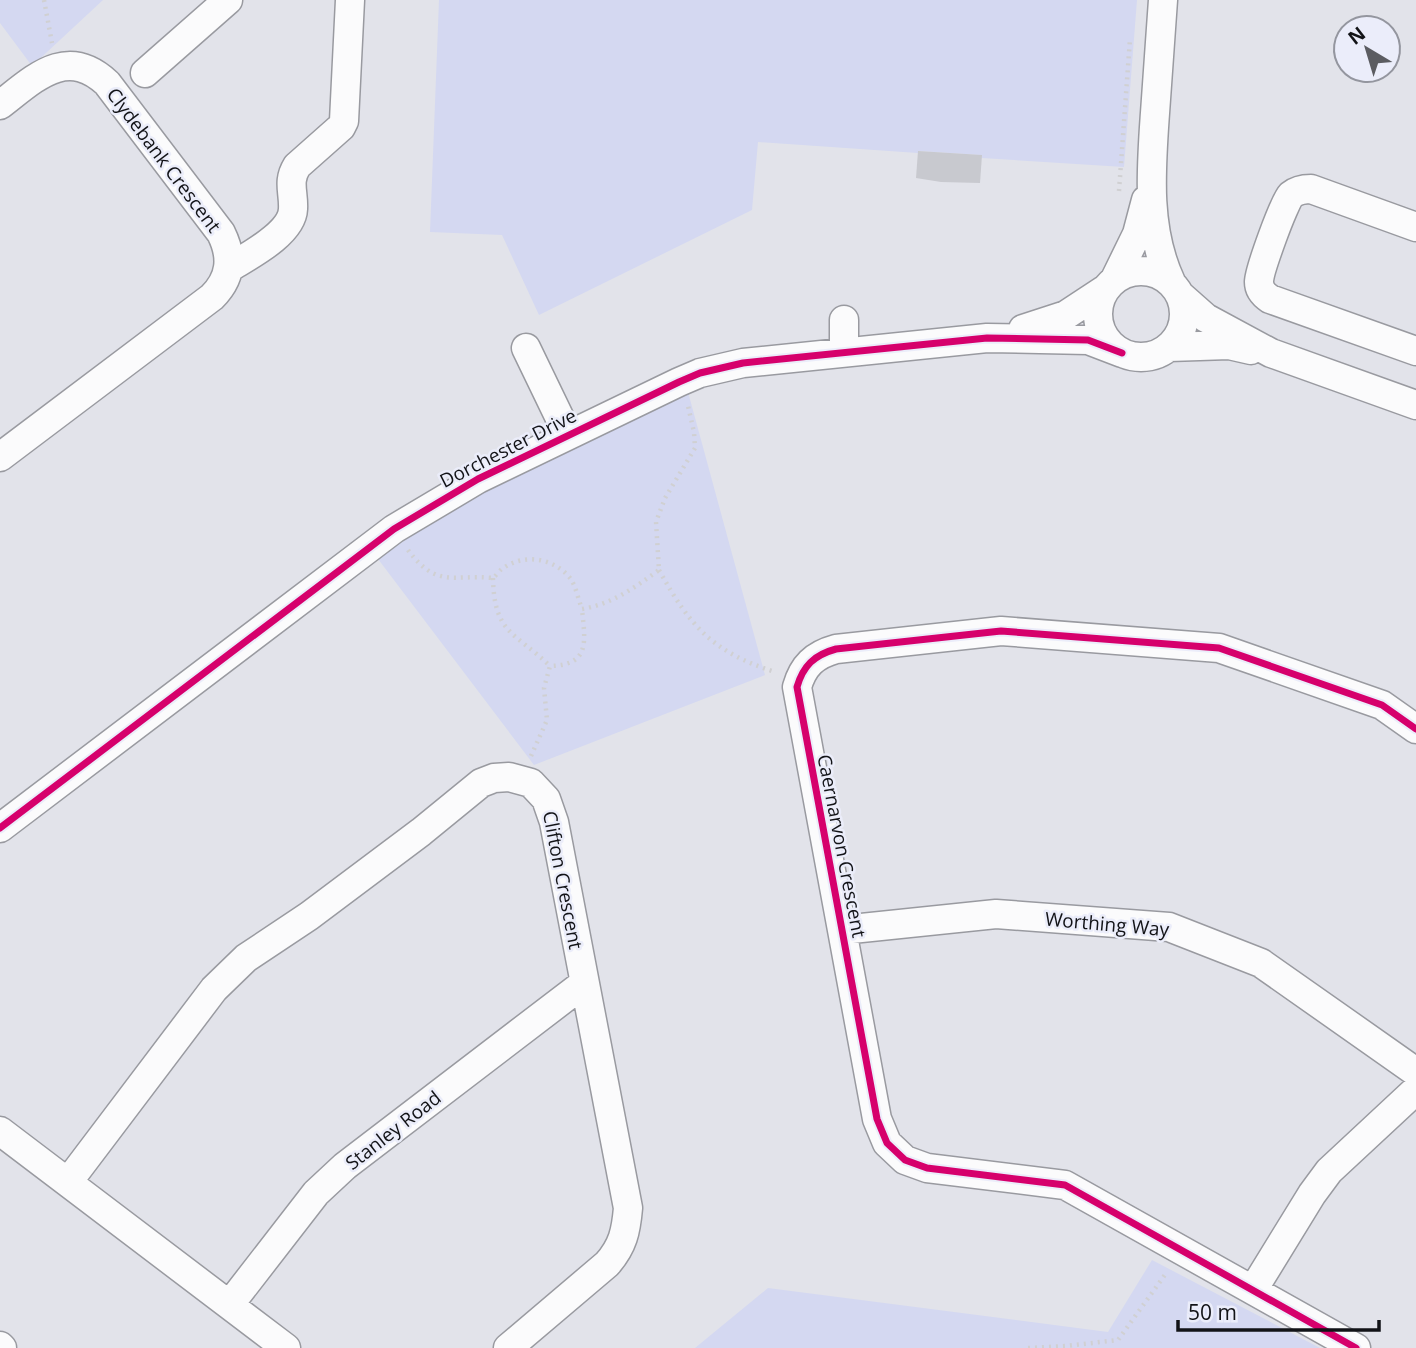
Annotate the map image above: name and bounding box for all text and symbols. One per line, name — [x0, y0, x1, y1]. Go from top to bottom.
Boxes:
north arrow — [1332, 14, 1402, 84]
text: N — [1342, 21, 1371, 51]
street label: Clydebank Crescent — [101, 82, 227, 238]
street label: Dorchester Drive — [435, 402, 581, 494]
street label: Caernarvon Crescent — [811, 752, 873, 940]
street label: Clifton Crescent — [537, 809, 589, 952]
street label: Worthing Way — [1044, 906, 1171, 942]
street label: Stanley Road — [340, 1084, 446, 1176]
scale bar — [1178, 1288, 1379, 1332]
text: 50 m — [1188, 1298, 1237, 1326]

